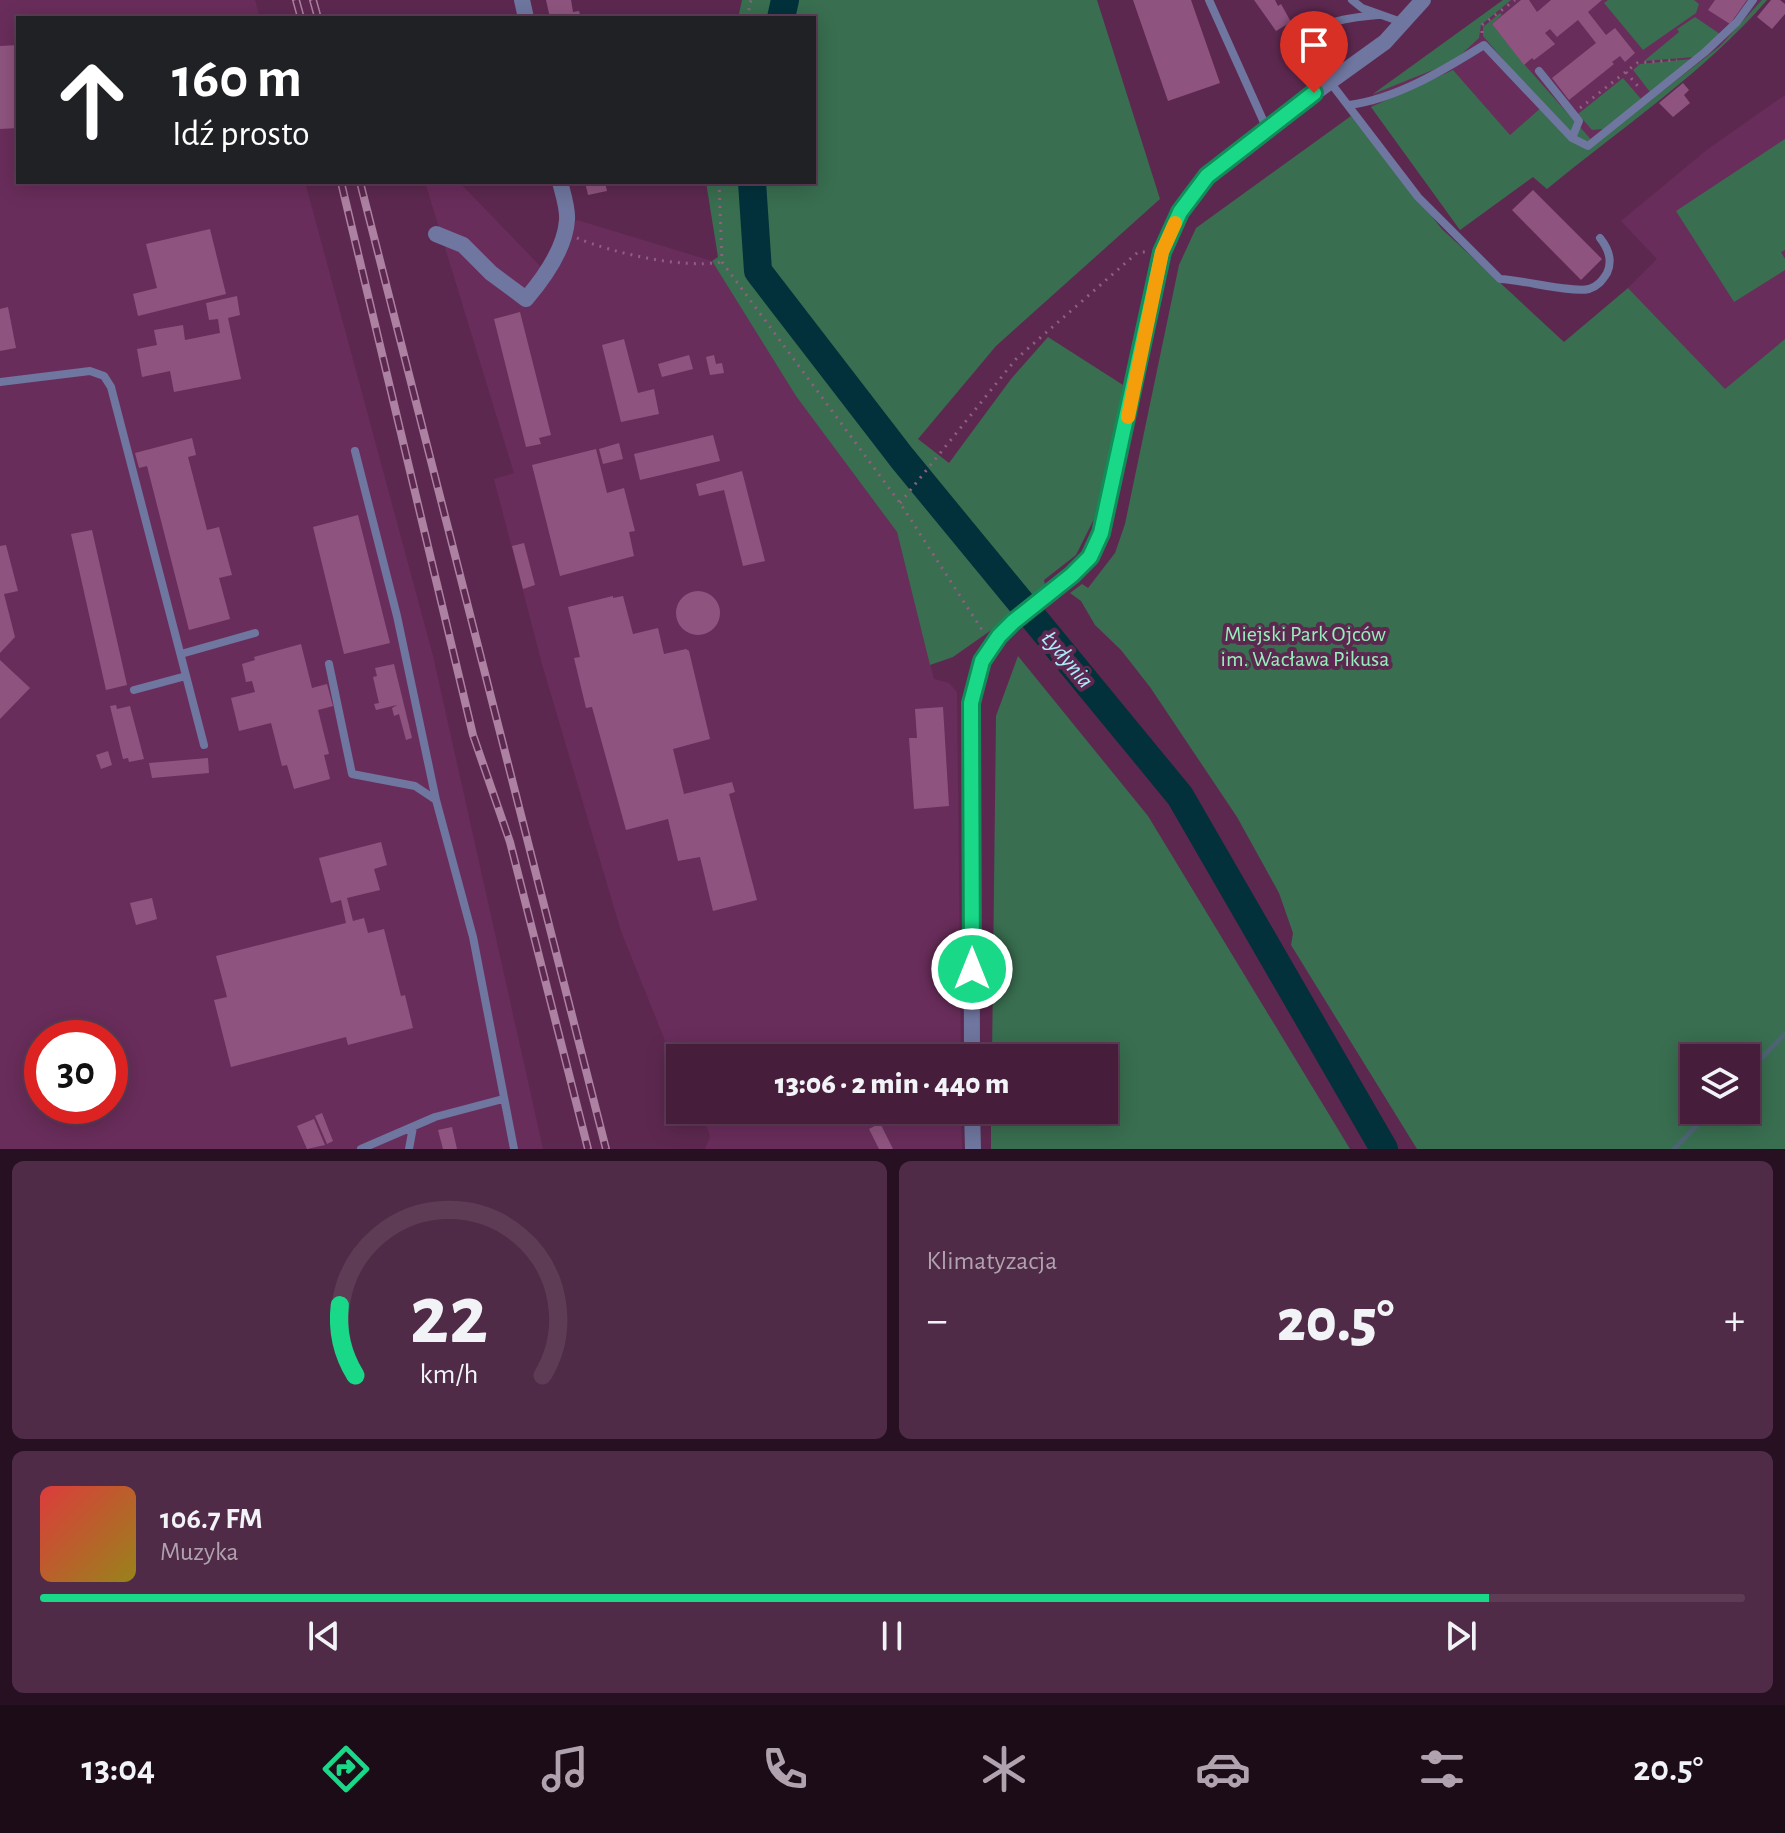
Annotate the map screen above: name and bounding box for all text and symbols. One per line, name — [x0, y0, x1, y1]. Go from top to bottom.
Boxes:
pin — [1280, 11, 1348, 93]
icon: arrive — [1292, 23, 1336, 67]
icon: ahead — [40, 48, 144, 152]
text: 160 m — [172, 51, 302, 107]
text: Idź prosto — [172, 116, 310, 152]
park label: Miejski Park Ojców im. Wacława Pikusa — [1221, 623, 1389, 670]
water label: Łydynia — [1037, 627, 1098, 693]
position arrow — [930, 927, 1014, 1011]
speed limit sign: 30 — [24, 1020, 128, 1124]
map controls — [1680, 1044, 1760, 1124]
button: layers — [1680, 1044, 1760, 1124]
text: 13:06 · 2 min · 440 m — [775, 1069, 1009, 1099]
text: Klimatyzacja — [927, 1248, 1057, 1274]
text: 22 — [410, 1275, 488, 1359]
text: 20.5° — [1277, 1292, 1394, 1352]
text: − — [927, 1299, 948, 1343]
text: + — [1724, 1299, 1745, 1343]
text: km/h — [420, 1360, 479, 1389]
text: 106.7 FM — [160, 1504, 263, 1534]
text: Muzyka — [160, 1539, 238, 1565]
icon: previous — [302, 1614, 346, 1658]
icon: pause — [870, 1614, 914, 1658]
icon: next — [1439, 1614, 1483, 1658]
icon: directions — [318, 1741, 374, 1797]
icon: music — [537, 1741, 593, 1797]
icon: phone — [757, 1741, 813, 1797]
icon: climate — [976, 1741, 1032, 1797]
icon: car — [1195, 1741, 1251, 1797]
icon: filters — [1414, 1741, 1470, 1797]
text: 13:04 — [82, 1751, 155, 1787]
text: 20.5° — [1633, 1751, 1703, 1787]

